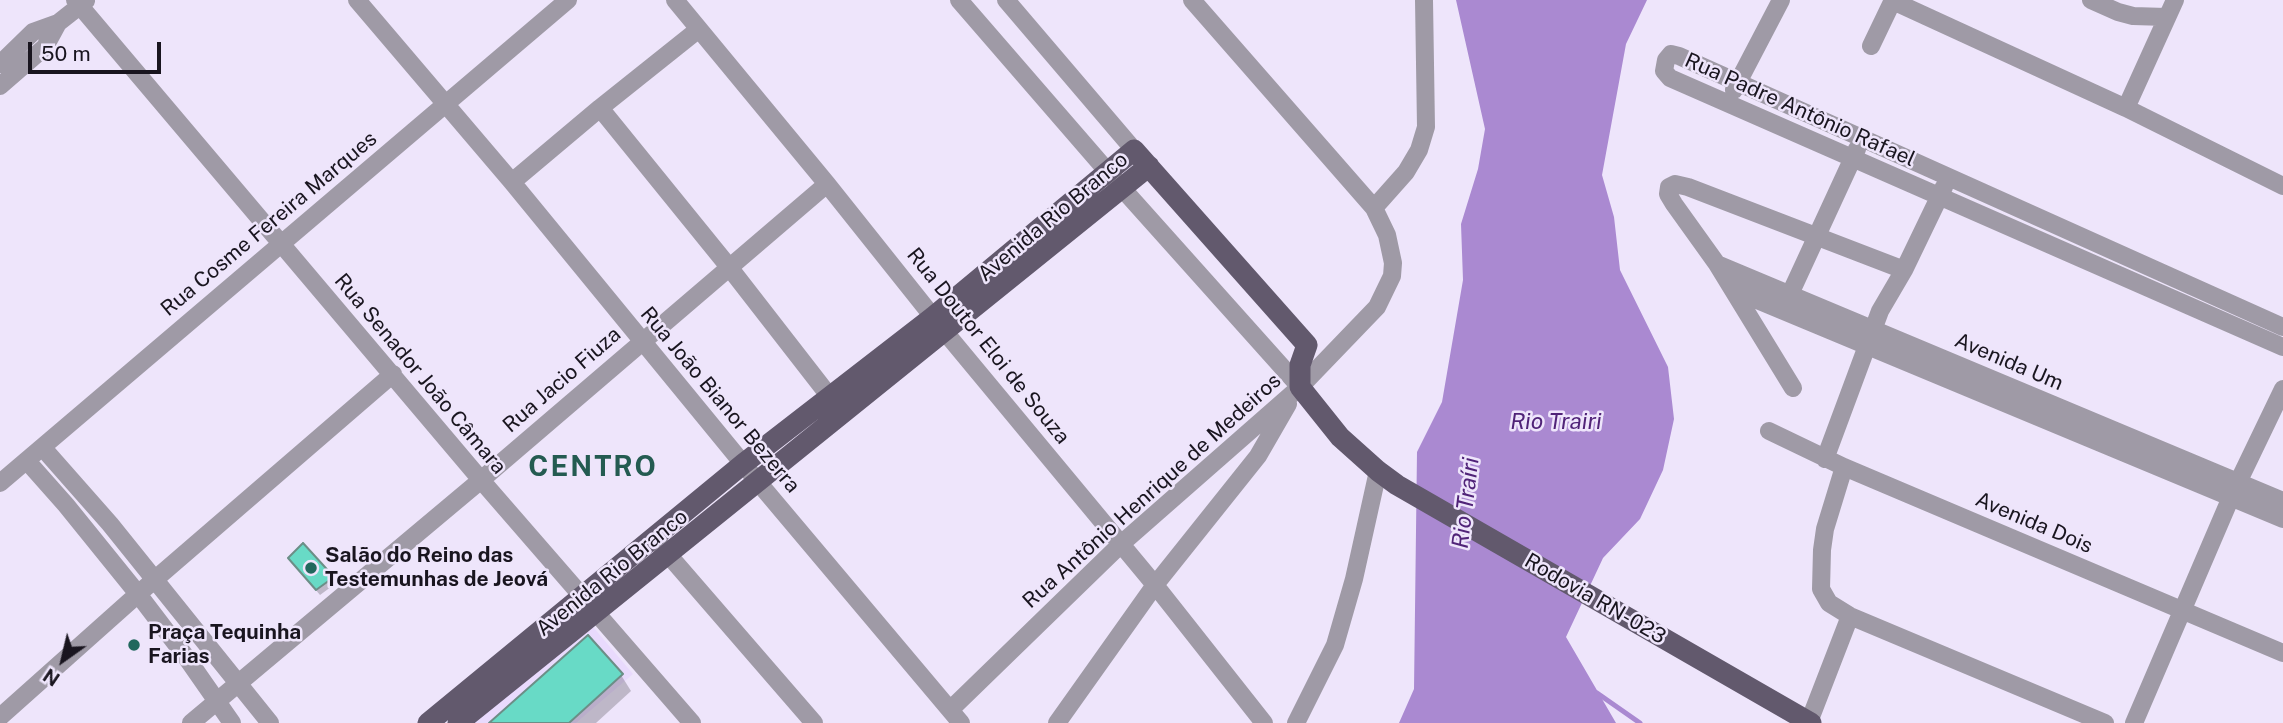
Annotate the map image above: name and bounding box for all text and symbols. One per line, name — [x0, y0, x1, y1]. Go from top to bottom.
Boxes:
scale bar — [32, 28, 164, 72]
text: 50 m — [41, 41, 91, 66]
street label: Rua Padre Antônio Rafael — [1681, 48, 1919, 172]
street label: Rua Cosme Fereira Marques — [156, 126, 382, 322]
street label: Avenida Rio Branco — [973, 147, 1133, 287]
street label: Rua Doutor Eloi de Souza — [901, 243, 1075, 449]
street label: Rua Senador João Câmara — [329, 269, 511, 479]
street label: Rua João Bianor Bezerra — [635, 302, 805, 498]
street label: Rua Jacio Fiuza — [498, 322, 626, 438]
street label: Avenida Um — [1951, 328, 2067, 396]
street label: Rua Antônio Henrique de Medeiros — [1018, 368, 1286, 614]
water label: Rio Trairi — [1510, 408, 1602, 436]
district label: CENTRO — [529, 450, 657, 484]
water label: Rio Traíri — [1447, 456, 1485, 550]
street label: Avenida Dois — [1972, 487, 2096, 559]
street label: Avenida Rio Branco — [531, 504, 693, 642]
place label: Salão do Reino das Testemunhas de Jeová — [325, 543, 548, 593]
street label: Rodovia RN-023 — [1520, 548, 1670, 650]
marker: Salão do Reino das Testemunhas de Jeová — [303, 560, 319, 576]
place label: Praça Tequinha Farias — [148, 620, 301, 670]
north arrow — [28, 625, 98, 695]
marker: Praça Tequinha Farias — [126, 637, 142, 653]
text: N — [39, 664, 64, 691]

